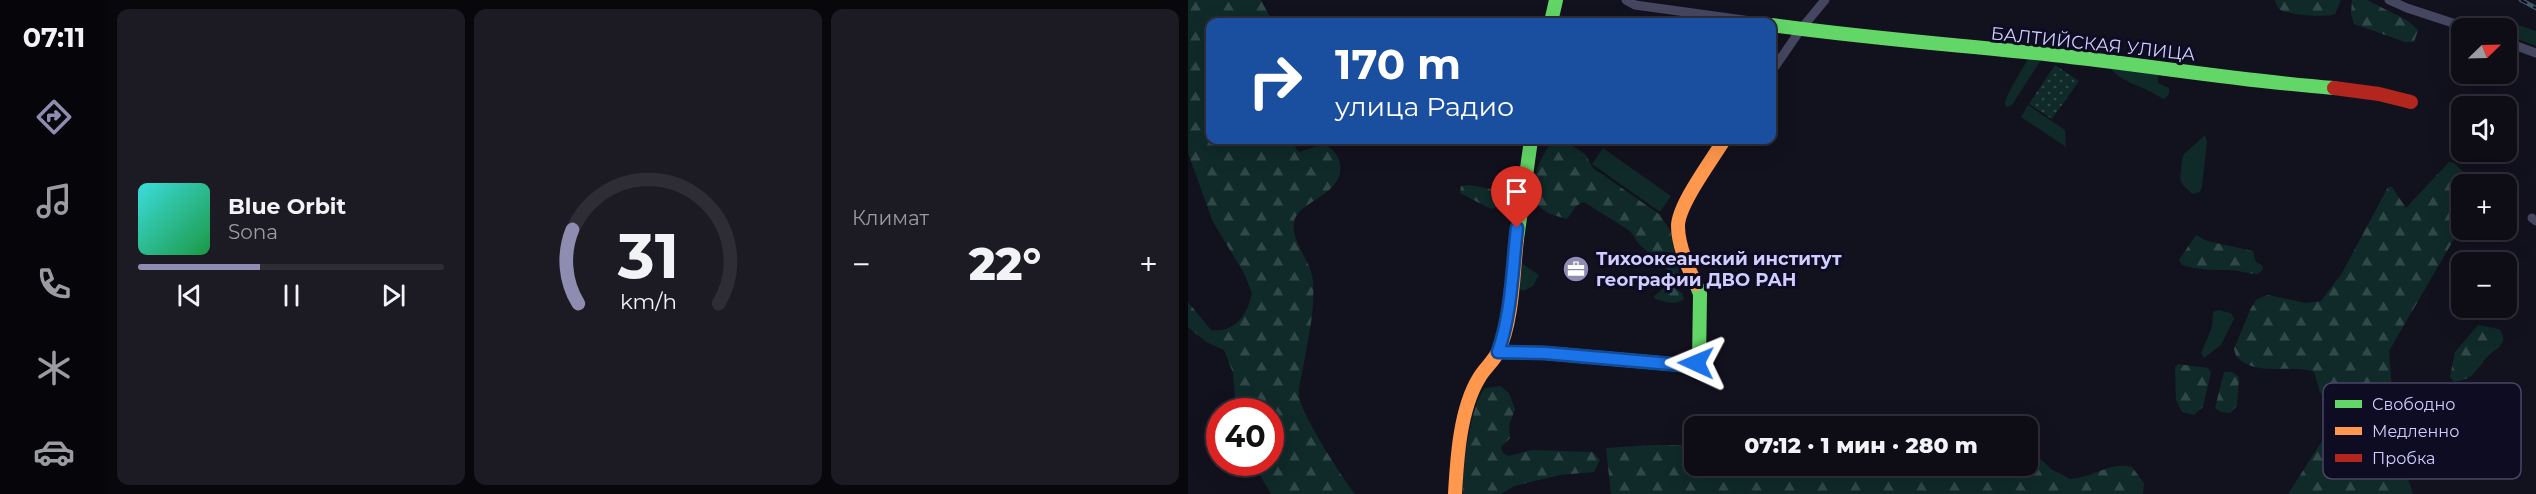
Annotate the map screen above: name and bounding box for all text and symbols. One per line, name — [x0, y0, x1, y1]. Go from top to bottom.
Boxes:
north arrow — [2451, 18, 2517, 84]
map controls — [2451, 18, 2517, 318]
text: 07:11 — [23, 21, 85, 54]
street label: БАЛТИЙСКАЯ УЛИЦА — [1990, 22, 2197, 66]
text: 170 m — [1335, 38, 1461, 90]
icon: right — [1236, 42, 1314, 120]
text: улица Радио — [1335, 90, 1514, 123]
icon: directions — [33, 96, 75, 138]
button: sound — [2451, 96, 2517, 162]
pin — [1491, 166, 1542, 228]
button: + — [2451, 174, 2517, 240]
icon: arrive — [1500, 175, 1533, 208]
icon: music — [33, 180, 75, 222]
text: Blue Orbit — [228, 193, 346, 220]
text: Климат — [852, 206, 929, 230]
text: 31 — [616, 218, 679, 294]
text: Sona — [228, 220, 278, 244]
text: 22° — [969, 236, 1041, 291]
text: − — [852, 244, 871, 284]
text: + — [1139, 244, 1158, 284]
place label: Тихоокеанский институт географии ДВО РАН — [1596, 248, 1842, 291]
button: − — [2451, 252, 2517, 318]
office icon: Тихоокеанский институт географии ДВО РАН — [1561, 254, 1591, 284]
icon: phone — [33, 263, 75, 305]
icon: previous — [173, 279, 206, 312]
icon: pause — [275, 279, 308, 312]
icon: next — [377, 279, 410, 312]
text: km/h — [619, 288, 677, 314]
position arrow — [1664, 331, 1728, 395]
icon: climate — [33, 347, 75, 389]
legend — [2323, 383, 2521, 479]
text: Свободно — [2372, 395, 2455, 414]
speed limit sign: 40 — [1206, 398, 1284, 476]
text: Медленно — [2372, 422, 2459, 441]
icon: car — [33, 431, 75, 473]
text: 07:12 · 1 мин · 280 m — [1744, 432, 1978, 459]
text: Пробка — [2372, 449, 2435, 468]

